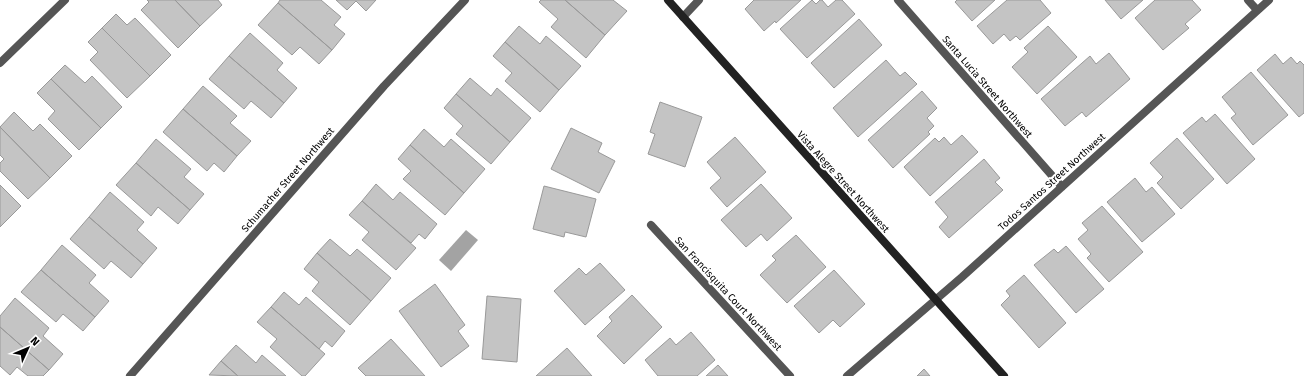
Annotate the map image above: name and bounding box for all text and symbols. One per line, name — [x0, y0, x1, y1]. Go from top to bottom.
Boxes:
street label: Santa Lucia Street Northwest — [939, 33, 1035, 141]
street label: Schumacher Street Northwest — [239, 125, 337, 235]
street label: Vista Alegre Street Northwest — [794, 129, 892, 235]
street label: Todos Santos Street Northwest — [996, 131, 1108, 233]
street label: San Francisquita Court Northwest — [672, 235, 784, 354]
north arrow — [8, 328, 48, 368]
text: N — [28, 334, 42, 349]

